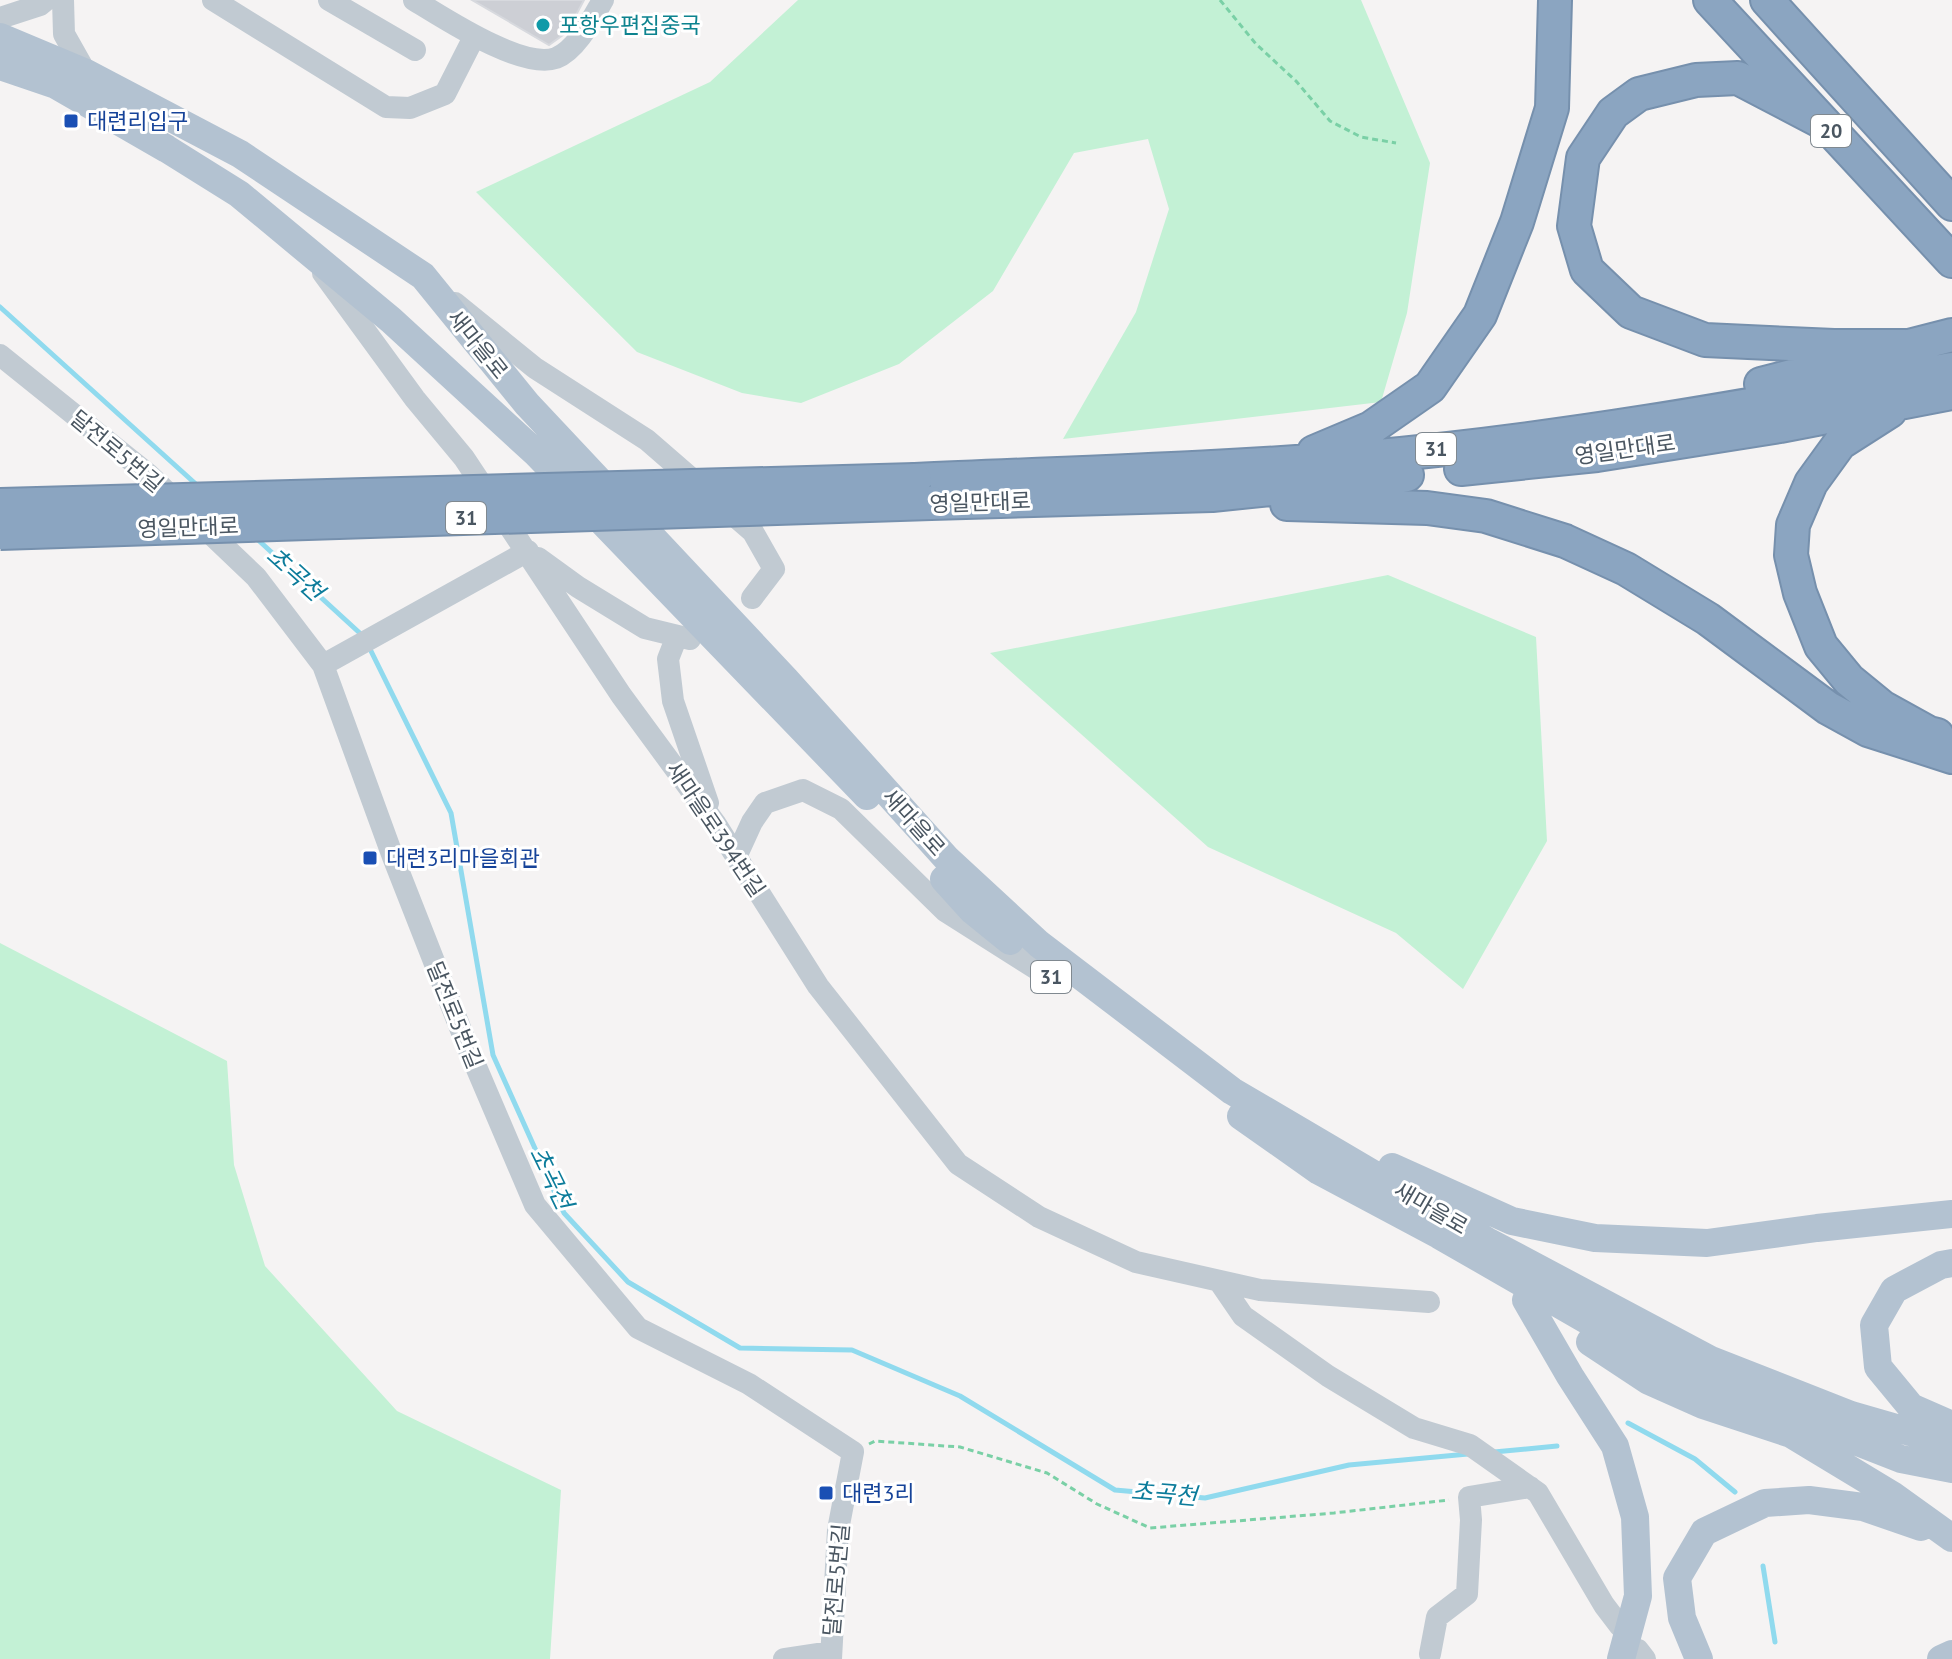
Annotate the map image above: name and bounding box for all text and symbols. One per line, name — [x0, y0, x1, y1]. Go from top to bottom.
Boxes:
place label: 포항우편집중국 — [559, 11, 701, 39]
marker: 포항우편집중국 — [534, 16, 552, 34]
place label: 대련리입구 — [87, 107, 188, 135]
marker: 대련리입구 — [62, 112, 80, 130]
road number: 20 — [1811, 115, 1851, 147]
street label: 새마을로 — [442, 304, 514, 384]
street label: 달전로5번길 — [65, 404, 169, 498]
street label: 영일만대로 — [1573, 428, 1677, 470]
road number: 31 — [1416, 433, 1456, 465]
street label: 영일만대로 — [929, 486, 1031, 518]
road number: 31 — [446, 502, 486, 534]
street label: 영일만대로 — [137, 511, 239, 543]
water label: 초곡천 — [260, 540, 332, 609]
street label: 새마을로394번길 — [660, 756, 772, 902]
street label: 새마을로 — [877, 783, 951, 861]
place label: 대련3리마을회관 — [386, 844, 540, 872]
marker: 대련3리마을회관 — [361, 849, 379, 867]
street label: 달전로5번길 — [421, 957, 489, 1073]
road number: 31 — [1031, 961, 1071, 993]
water label: 초곡천 — [523, 1141, 581, 1217]
street label: 새마을로 — [1389, 1176, 1473, 1240]
water label: 초곡천 — [1130, 1475, 1201, 1512]
place label: 대련3리 — [842, 1479, 915, 1507]
marker: 대련3리 — [817, 1484, 835, 1502]
street label: 달전로5번길 — [817, 1522, 855, 1638]

